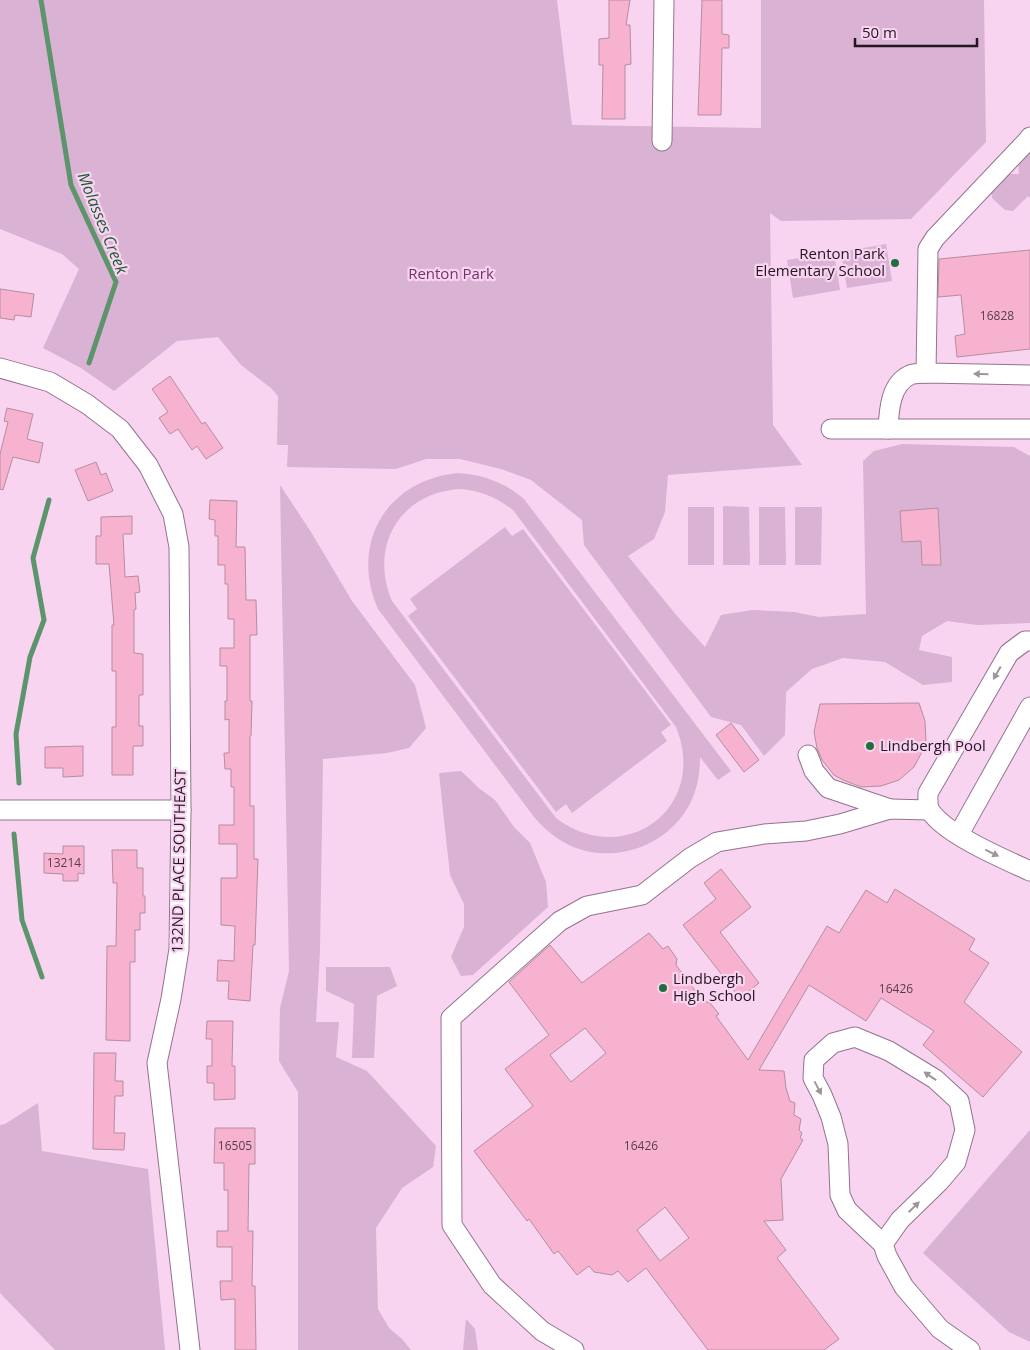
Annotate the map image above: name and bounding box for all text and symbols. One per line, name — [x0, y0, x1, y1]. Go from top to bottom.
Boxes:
scale bar — [855, 15, 978, 47]
text: 50 m — [862, 22, 897, 42]
water label: Molasses Creek — [73, 169, 134, 278]
place label: Renton Park Elementary School — [755, 243, 885, 280]
marker: Renton Park Elementary School — [889, 257, 901, 269]
park label: Renton Park — [408, 263, 494, 283]
house number: 16828 — [980, 307, 1014, 324]
one-way arrow — [973, 370, 989, 378]
one-way arrow — [992, 667, 1001, 680]
place label: Lindbergh Pool — [880, 735, 986, 755]
marker: Lindbergh Pool — [864, 740, 876, 752]
street label: 132ND PLACE SOUTHEAST — [166, 768, 190, 953]
one-way arrow — [985, 849, 999, 857]
house number: 13214 — [47, 854, 81, 871]
place label: Lindbergh High School — [673, 968, 756, 1005]
house number: 16426 — [879, 980, 913, 997]
marker: Lindbergh High School — [657, 982, 669, 994]
one-way arrow — [923, 1072, 937, 1081]
one-way arrow — [814, 1080, 822, 1095]
house number: 16505 — [218, 1137, 252, 1154]
house number: 16426 — [624, 1137, 658, 1154]
one-way arrow — [907, 1201, 919, 1213]

